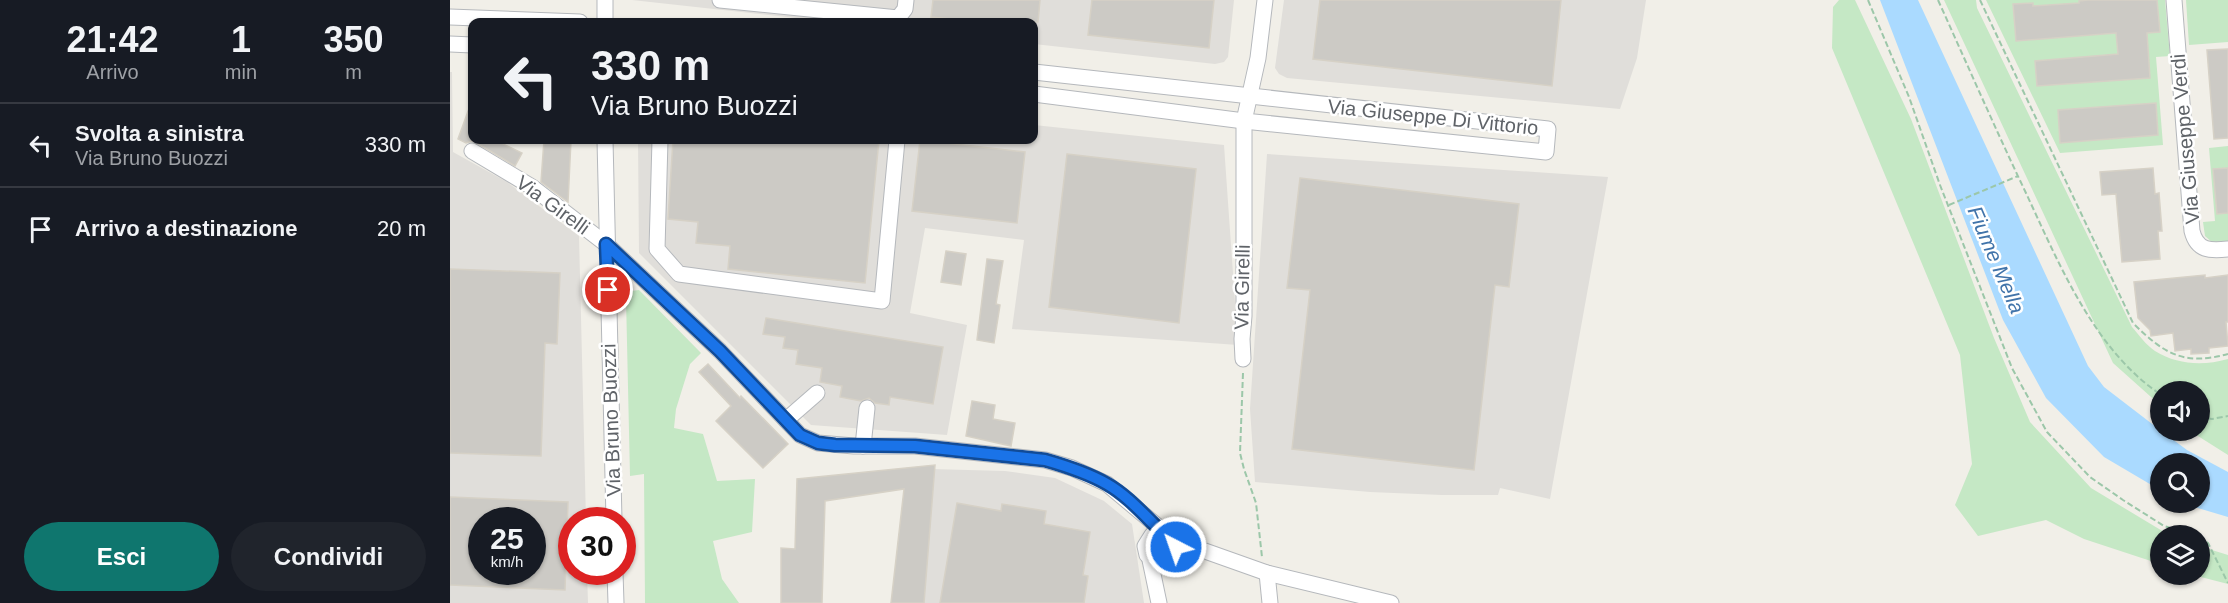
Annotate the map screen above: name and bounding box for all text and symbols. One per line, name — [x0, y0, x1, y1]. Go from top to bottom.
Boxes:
text: 21:42 — [66, 19, 158, 60]
text: 1 — [231, 19, 251, 60]
text: 350 — [323, 19, 384, 60]
icon: left — [492, 42, 570, 120]
text: 330 m — [591, 42, 710, 89]
street label: Via Giuseppe Verdi — [2167, 53, 2203, 225]
text: Arrivo — [86, 61, 139, 83]
text: min — [225, 61, 257, 83]
text: m — [345, 61, 362, 83]
text: Via Bruno Buozzi — [591, 91, 798, 121]
street label: Via Giuseppe Di Vittorio — [1327, 95, 1539, 139]
text: Svolta a sinistra — [75, 121, 244, 146]
icon: left — [24, 129, 57, 162]
text: 330 m — [365, 132, 426, 157]
text: Via Bruno Buozzi — [75, 147, 228, 169]
street label: Via Girelli — [512, 171, 594, 239]
water label: Fiume Mella — [1964, 203, 2029, 317]
icon: arrive — [24, 213, 57, 246]
text: Arrivo a destinazione — [75, 216, 298, 241]
text: 20 m — [377, 216, 426, 241]
street label: Via Girelli — [1230, 244, 1254, 330]
pin — [582, 264, 633, 315]
icon: arrive — [591, 273, 624, 306]
street label: Via Bruno Buozzi — [597, 343, 625, 497]
map controls — [2150, 381, 2210, 585]
button: sound — [2150, 381, 2210, 441]
button: search — [2150, 453, 2210, 513]
speed limit sign: 30 — [558, 507, 636, 585]
position arrow — [1144, 515, 1208, 579]
button: Esci — [24, 522, 219, 591]
button: Condividi — [231, 522, 426, 591]
text: 25 — [490, 522, 524, 555]
button: layers — [2150, 525, 2210, 585]
text: km/h — [491, 553, 523, 570]

